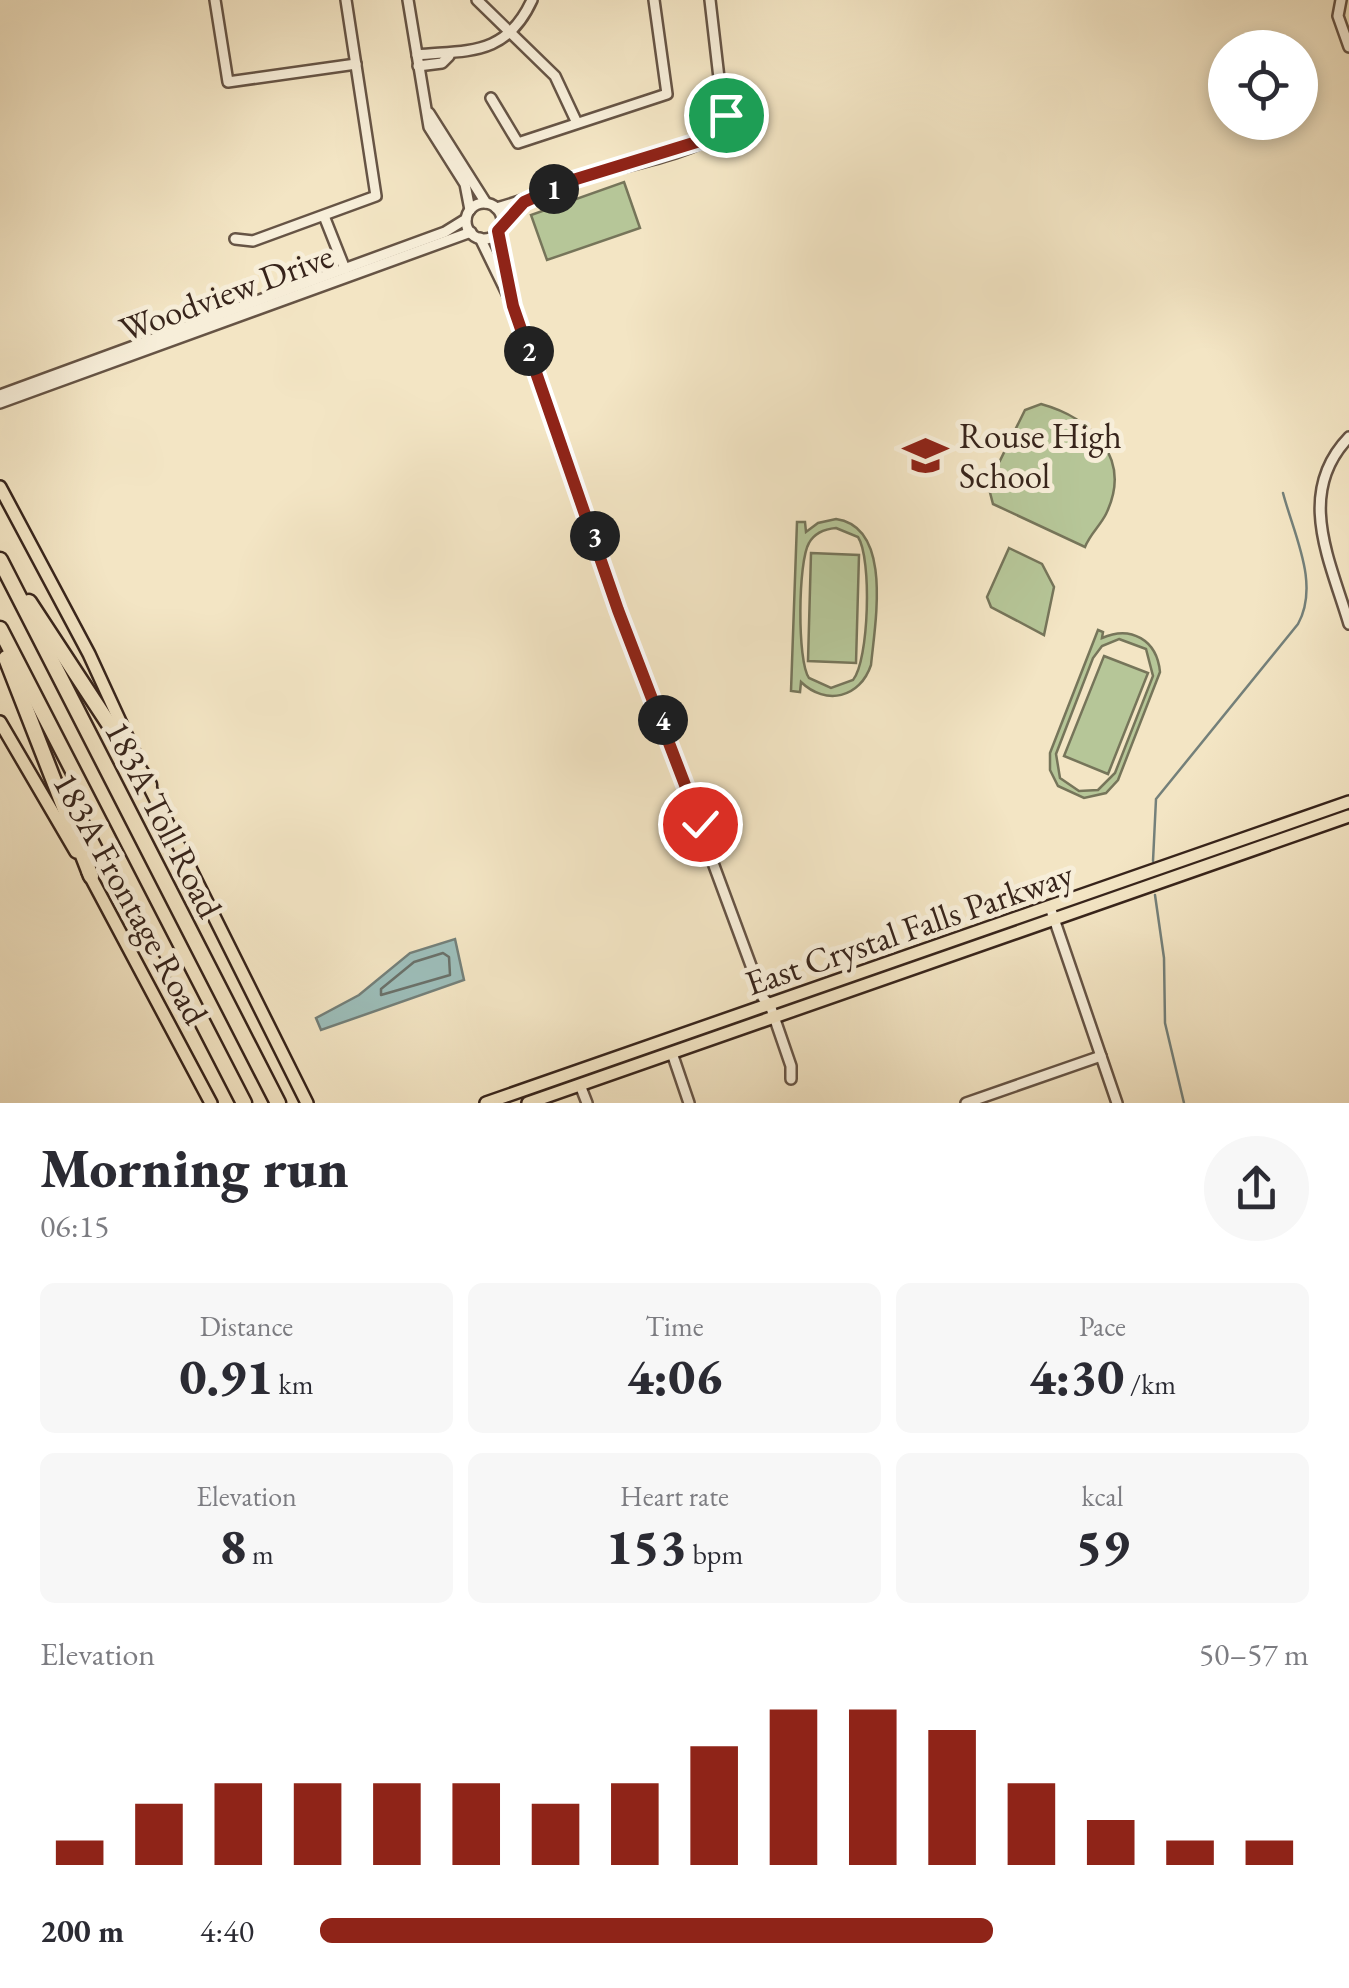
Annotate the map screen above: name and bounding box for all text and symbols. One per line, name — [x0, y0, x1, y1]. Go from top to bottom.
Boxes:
map controls — [1208, 30, 1318, 140]
button: locate — [1208, 30, 1318, 140]
pin — [684, 73, 769, 158]
icon: arrive — [699, 88, 754, 143]
pin: 1 — [529, 164, 579, 214]
text: 1 — [547, 171, 561, 207]
street label: Woodview Drive — [113, 233, 339, 351]
pin: 2 — [504, 326, 554, 376]
text: 2 — [522, 333, 536, 369]
place label: Rouse High School — [959, 413, 1122, 498]
school or university icon: Rouse High School — [902, 431, 950, 479]
pin: 3 — [570, 511, 620, 561]
text: 3 — [588, 518, 602, 554]
pin: 4 — [638, 695, 688, 745]
text: 4 — [656, 702, 670, 738]
street label: 183A Toll Road — [95, 713, 233, 925]
street label: 183A Frontage Road — [43, 764, 219, 1032]
pin — [658, 782, 743, 867]
icon: check — [673, 797, 728, 852]
street label: East Crystal Falls Parkway — [739, 851, 1079, 1005]
text: Morning run — [40, 1132, 349, 1203]
button: share — [1204, 1136, 1309, 1241]
text: 06:15 — [40, 1205, 109, 1247]
text: Distance — [200, 1308, 293, 1344]
text: Time — [645, 1308, 704, 1344]
text: Pace — [1079, 1308, 1126, 1344]
text: 0.91 — [179, 1344, 273, 1409]
text: 4:06 — [627, 1344, 722, 1409]
text: 4:30 — [1029, 1344, 1124, 1409]
text: km — [273, 1366, 314, 1402]
text: /km — [1124, 1366, 1176, 1402]
text: Elevation — [196, 1478, 297, 1514]
text: Heart rate — [620, 1478, 729, 1514]
text: kcal — [1081, 1478, 1124, 1514]
text: 8 — [219, 1514, 246, 1579]
text: 153 — [606, 1514, 687, 1579]
text: 59 — [1076, 1514, 1130, 1579]
text: m — [246, 1536, 274, 1572]
text: bpm — [687, 1536, 743, 1572]
text: Elevation — [40, 1633, 155, 1675]
text: 50–57 m — [1199, 1633, 1309, 1675]
text: 200 m — [40, 1910, 124, 1952]
text: 4:40 — [200, 1910, 254, 1952]

